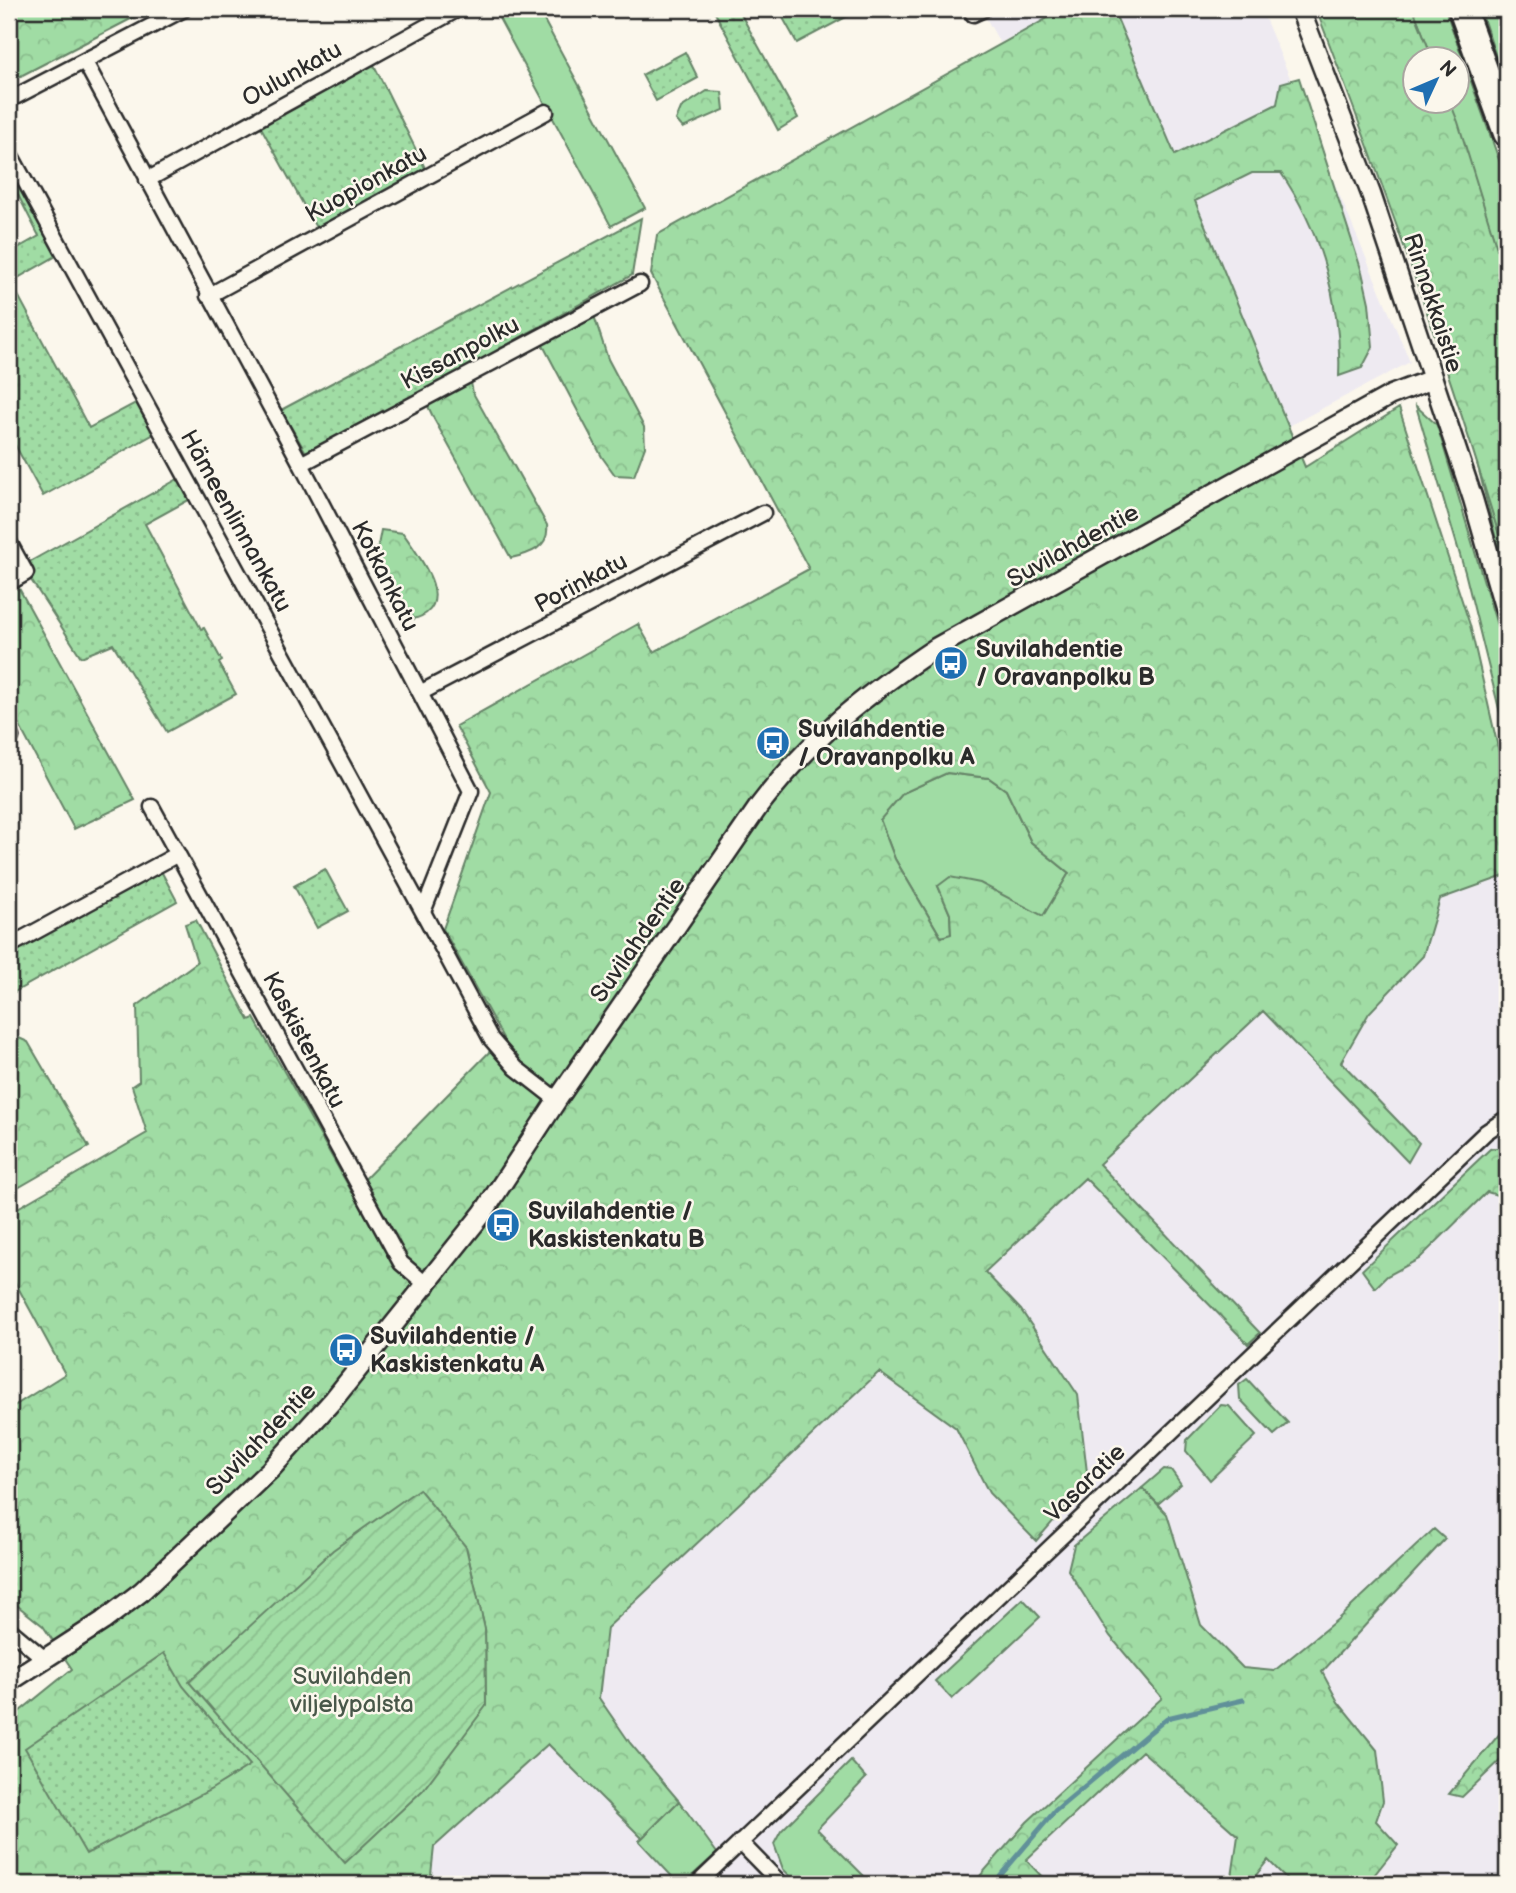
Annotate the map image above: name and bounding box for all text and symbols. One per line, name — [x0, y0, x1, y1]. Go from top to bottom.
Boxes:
street label: Oulunkatu — [237, 35, 347, 113]
north arrow — [1400, 46, 1470, 116]
text: N — [1434, 56, 1460, 82]
street label: Kuopionkatu — [300, 139, 432, 229]
street label: Rinnakkaistie — [1397, 230, 1469, 376]
street label: Kissanpolku — [396, 310, 524, 396]
street label: Hämeenlinnankatu — [174, 425, 298, 617]
street label: Suvilahdentie — [1002, 498, 1144, 594]
street label: Kotkankatu — [345, 516, 425, 636]
street label: Porinkatu — [530, 546, 632, 620]
place label: Suvilahdentie / Oravanpolku B — [976, 635, 1155, 692]
bus stop icon: Suvilahdentie / Oravanpolku B — [932, 644, 970, 682]
place label: Suvilahdentie / Oravanpolku A — [798, 715, 975, 772]
bus stop icon: Suvilahdentie / Oravanpolku A — [754, 724, 792, 762]
street label: Suvilahdentie — [584, 872, 692, 1008]
street label: Kaskistenkatu — [256, 967, 352, 1113]
place label: Suvilahdentie / Kaskistenkatu B — [528, 1197, 705, 1254]
bus stop icon: Suvilahdentie / Kaskistenkatu B — [484, 1206, 522, 1244]
place label: Suvilahdentie / Kaskistenkatu A — [370, 1322, 545, 1379]
bus stop icon: Suvilahdentie / Kaskistenkatu A — [327, 1331, 365, 1369]
street label: Suvilahdentie — [200, 1376, 322, 1502]
street label: Vasaratie — [1039, 1437, 1131, 1529]
park label: Suvilahden viljelypalsta — [289, 1662, 414, 1719]

